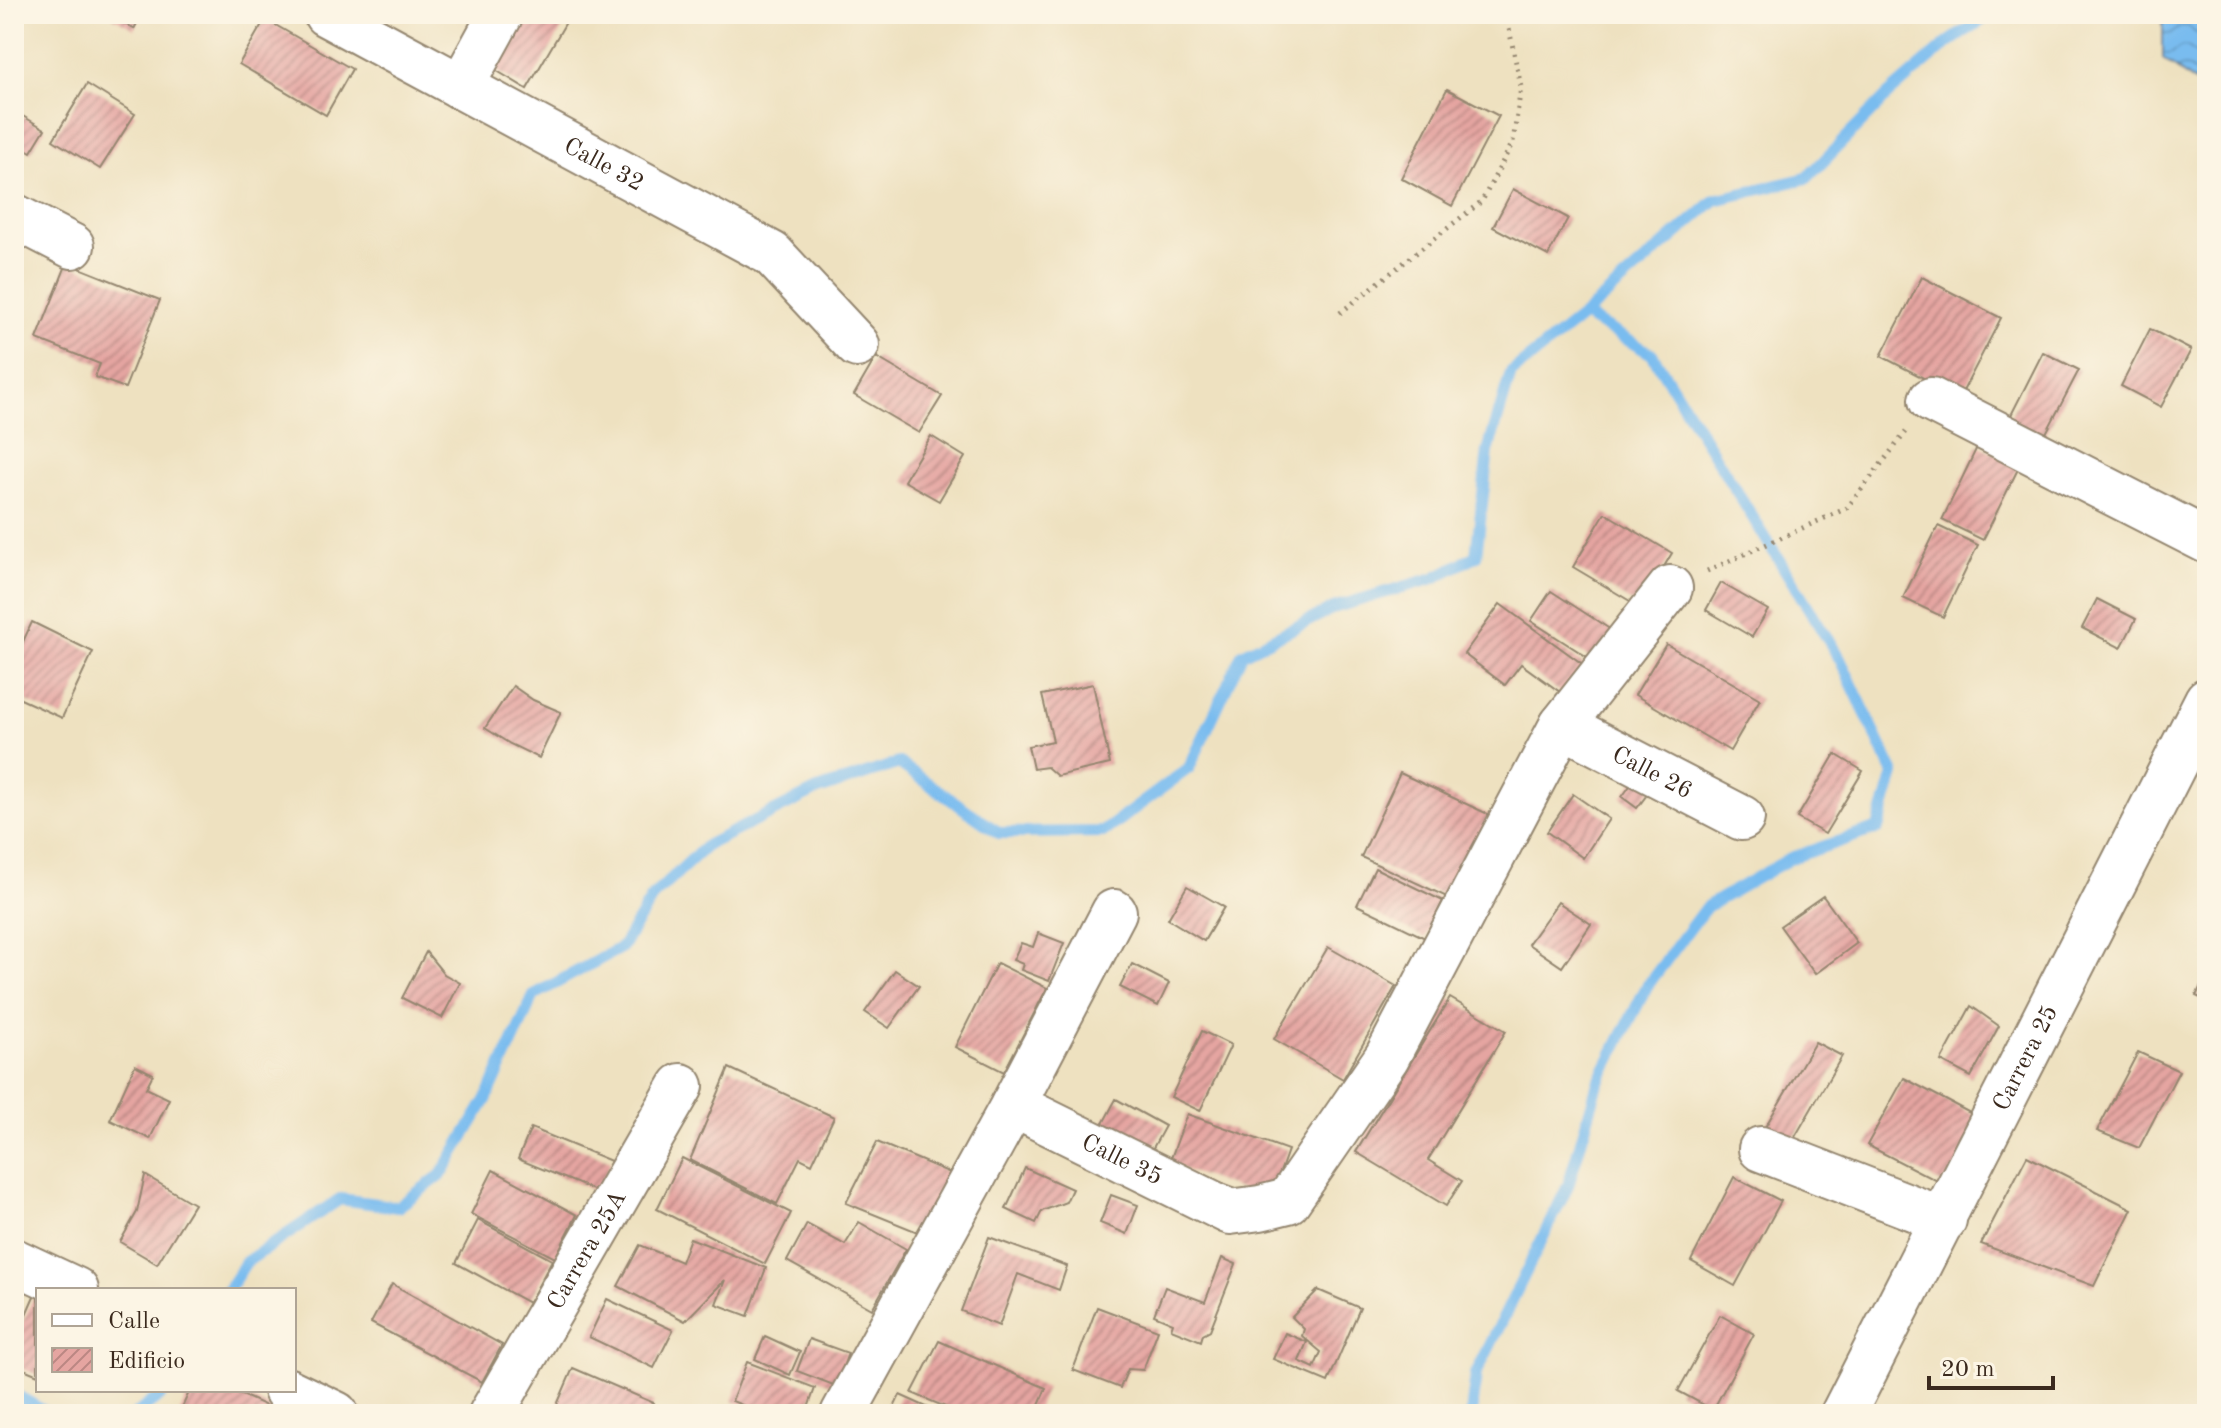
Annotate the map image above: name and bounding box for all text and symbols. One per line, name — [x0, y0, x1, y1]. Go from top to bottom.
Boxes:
street label: Calle 32 — [560, 134, 647, 197]
street label: Calle 26 — [1608, 743, 1696, 804]
street label: Carrera 25 — [1990, 1002, 2063, 1115]
street label: Calle 35 — [1077, 1131, 1166, 1191]
street label: Carrera 25A — [544, 1187, 632, 1314]
legend — [36, 1288, 296, 1392]
text: Calle — [108, 1310, 160, 1334]
scale bar — [1929, 1340, 2053, 1390]
text: Edificio — [108, 1350, 185, 1374]
text: 20 m — [1941, 1358, 1995, 1382]

